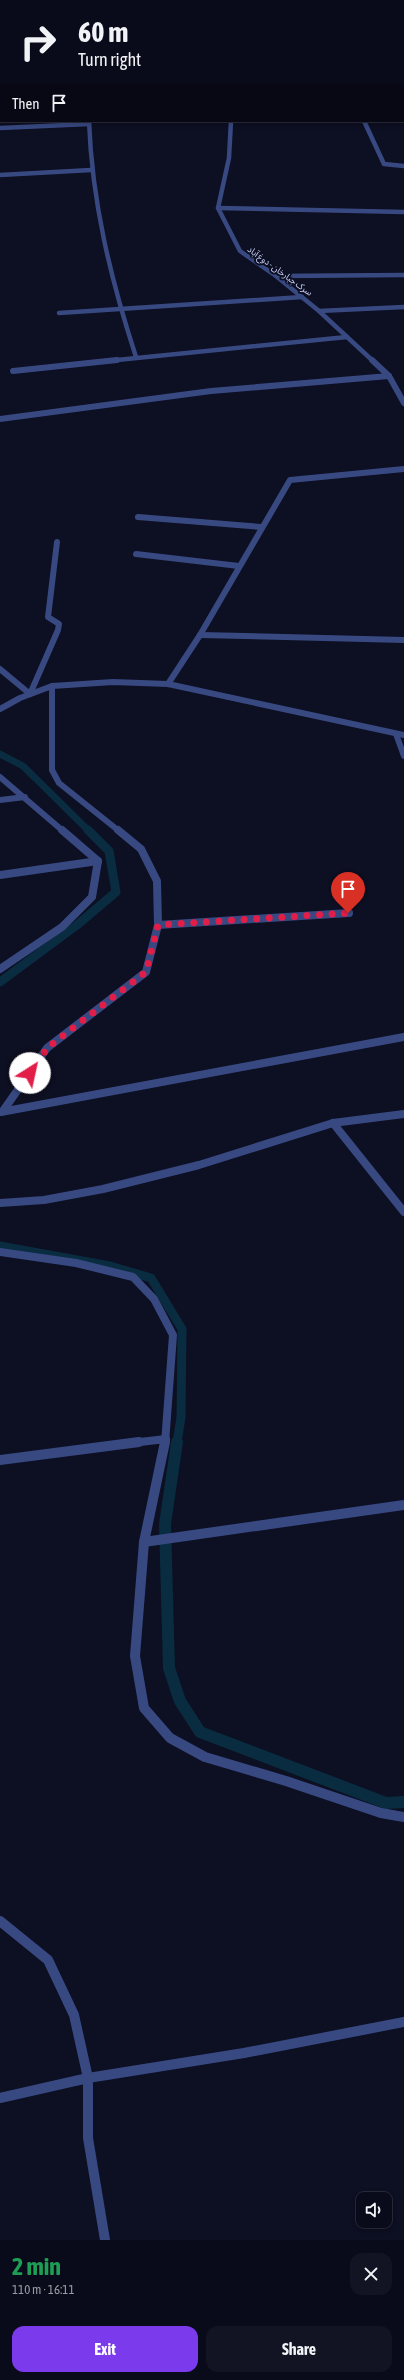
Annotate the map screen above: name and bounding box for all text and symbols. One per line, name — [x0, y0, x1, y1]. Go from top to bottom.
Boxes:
icon: right — [12, 16, 64, 68]
text: 60 m — [78, 16, 128, 48]
text: Turn right — [78, 49, 141, 70]
icon: arrive — [48, 92, 70, 114]
text: Then — [12, 95, 40, 112]
street label: سرک جبارخان - دوغ آباد — [244, 244, 314, 299]
pin — [331, 872, 365, 913]
icon: arrive — [337, 878, 359, 900]
position arrow — [9, 1052, 51, 1094]
map controls — [356, 2192, 392, 2228]
button: sound — [356, 2192, 392, 2228]
text: 2 min — [12, 2253, 61, 2280]
button: close — [350, 2253, 392, 2295]
text: 110 m · 16:11 — [12, 2282, 75, 2297]
button: Exit — [12, 2326, 198, 2372]
button: Share — [206, 2326, 392, 2372]

